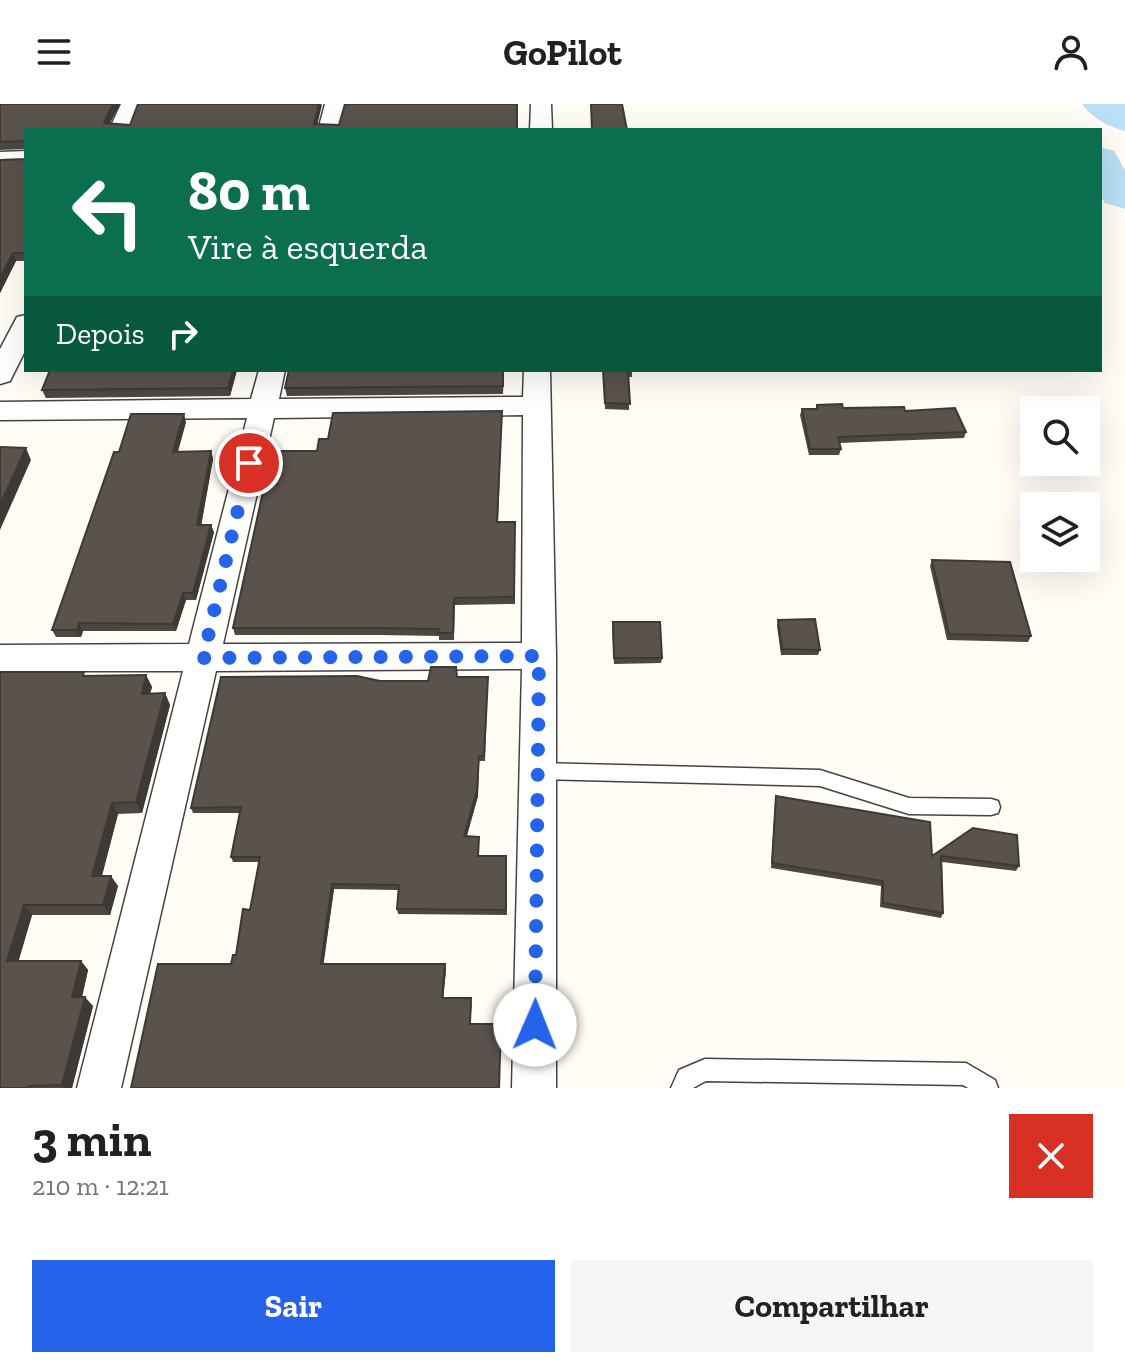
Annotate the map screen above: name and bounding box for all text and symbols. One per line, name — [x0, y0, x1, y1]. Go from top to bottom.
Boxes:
icon: menu — [32, 30, 76, 74]
icon: person — [1049, 30, 1093, 74]
text: GoPilot — [503, 31, 622, 74]
text: 80 m — [188, 157, 310, 224]
icon: left — [56, 160, 160, 264]
text: Vire à esquerda — [188, 225, 428, 268]
icon: right — [161, 312, 205, 356]
text: Depois — [56, 316, 145, 352]
map controls — [1020, 396, 1100, 572]
button: search — [1020, 396, 1100, 476]
pin — [215, 429, 283, 497]
icon: arrive — [227, 441, 271, 485]
button: layers — [1020, 492, 1100, 572]
position arrow — [493, 983, 577, 1067]
text: 3 min — [32, 1111, 151, 1168]
button: close — [1009, 1114, 1093, 1198]
text: 210 m · 12:21 — [32, 1170, 169, 1202]
button: Sair — [32, 1260, 555, 1352]
button: Compartilhar — [571, 1260, 1093, 1352]

